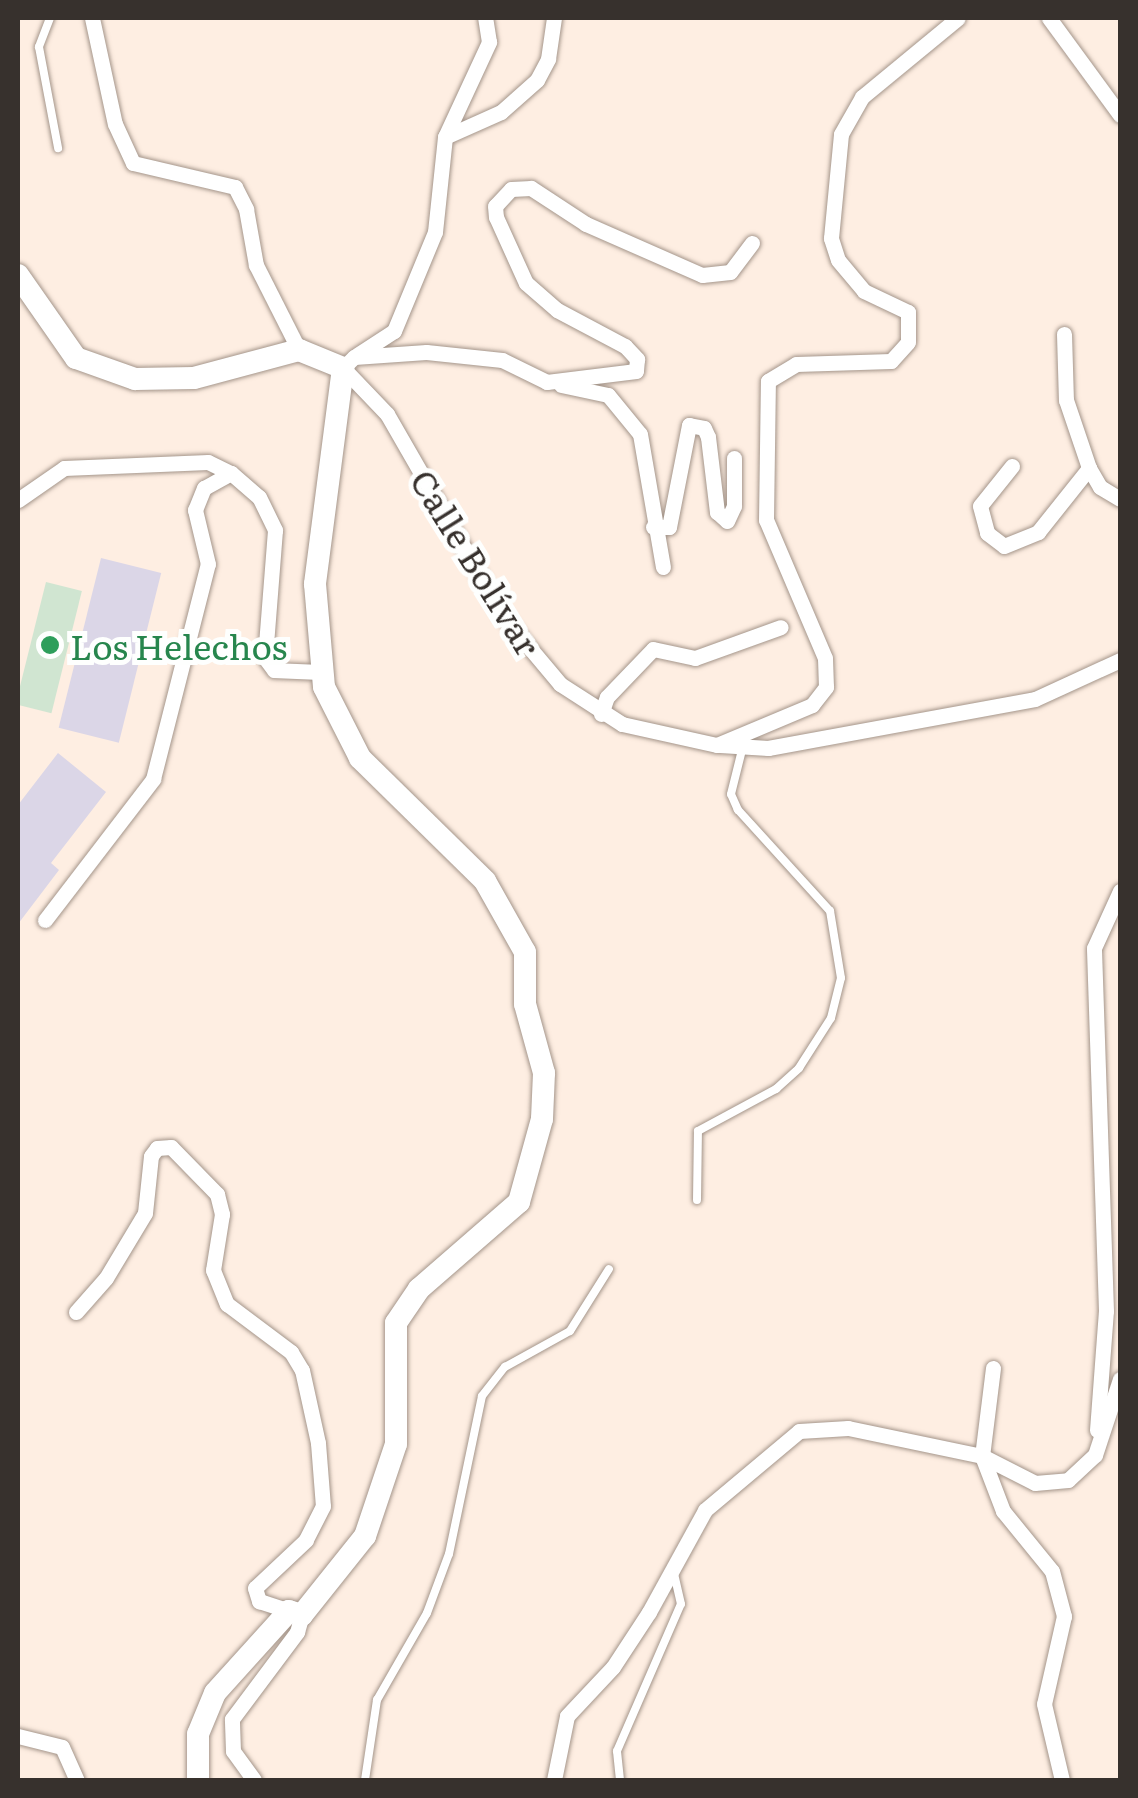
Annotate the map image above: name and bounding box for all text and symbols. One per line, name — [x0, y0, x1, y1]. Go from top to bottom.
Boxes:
street label: Calle Bolívar — [403, 461, 551, 663]
place label: Los Helechos — [70, 624, 287, 666]
marker: Los Helechos — [39, 634, 61, 656]

